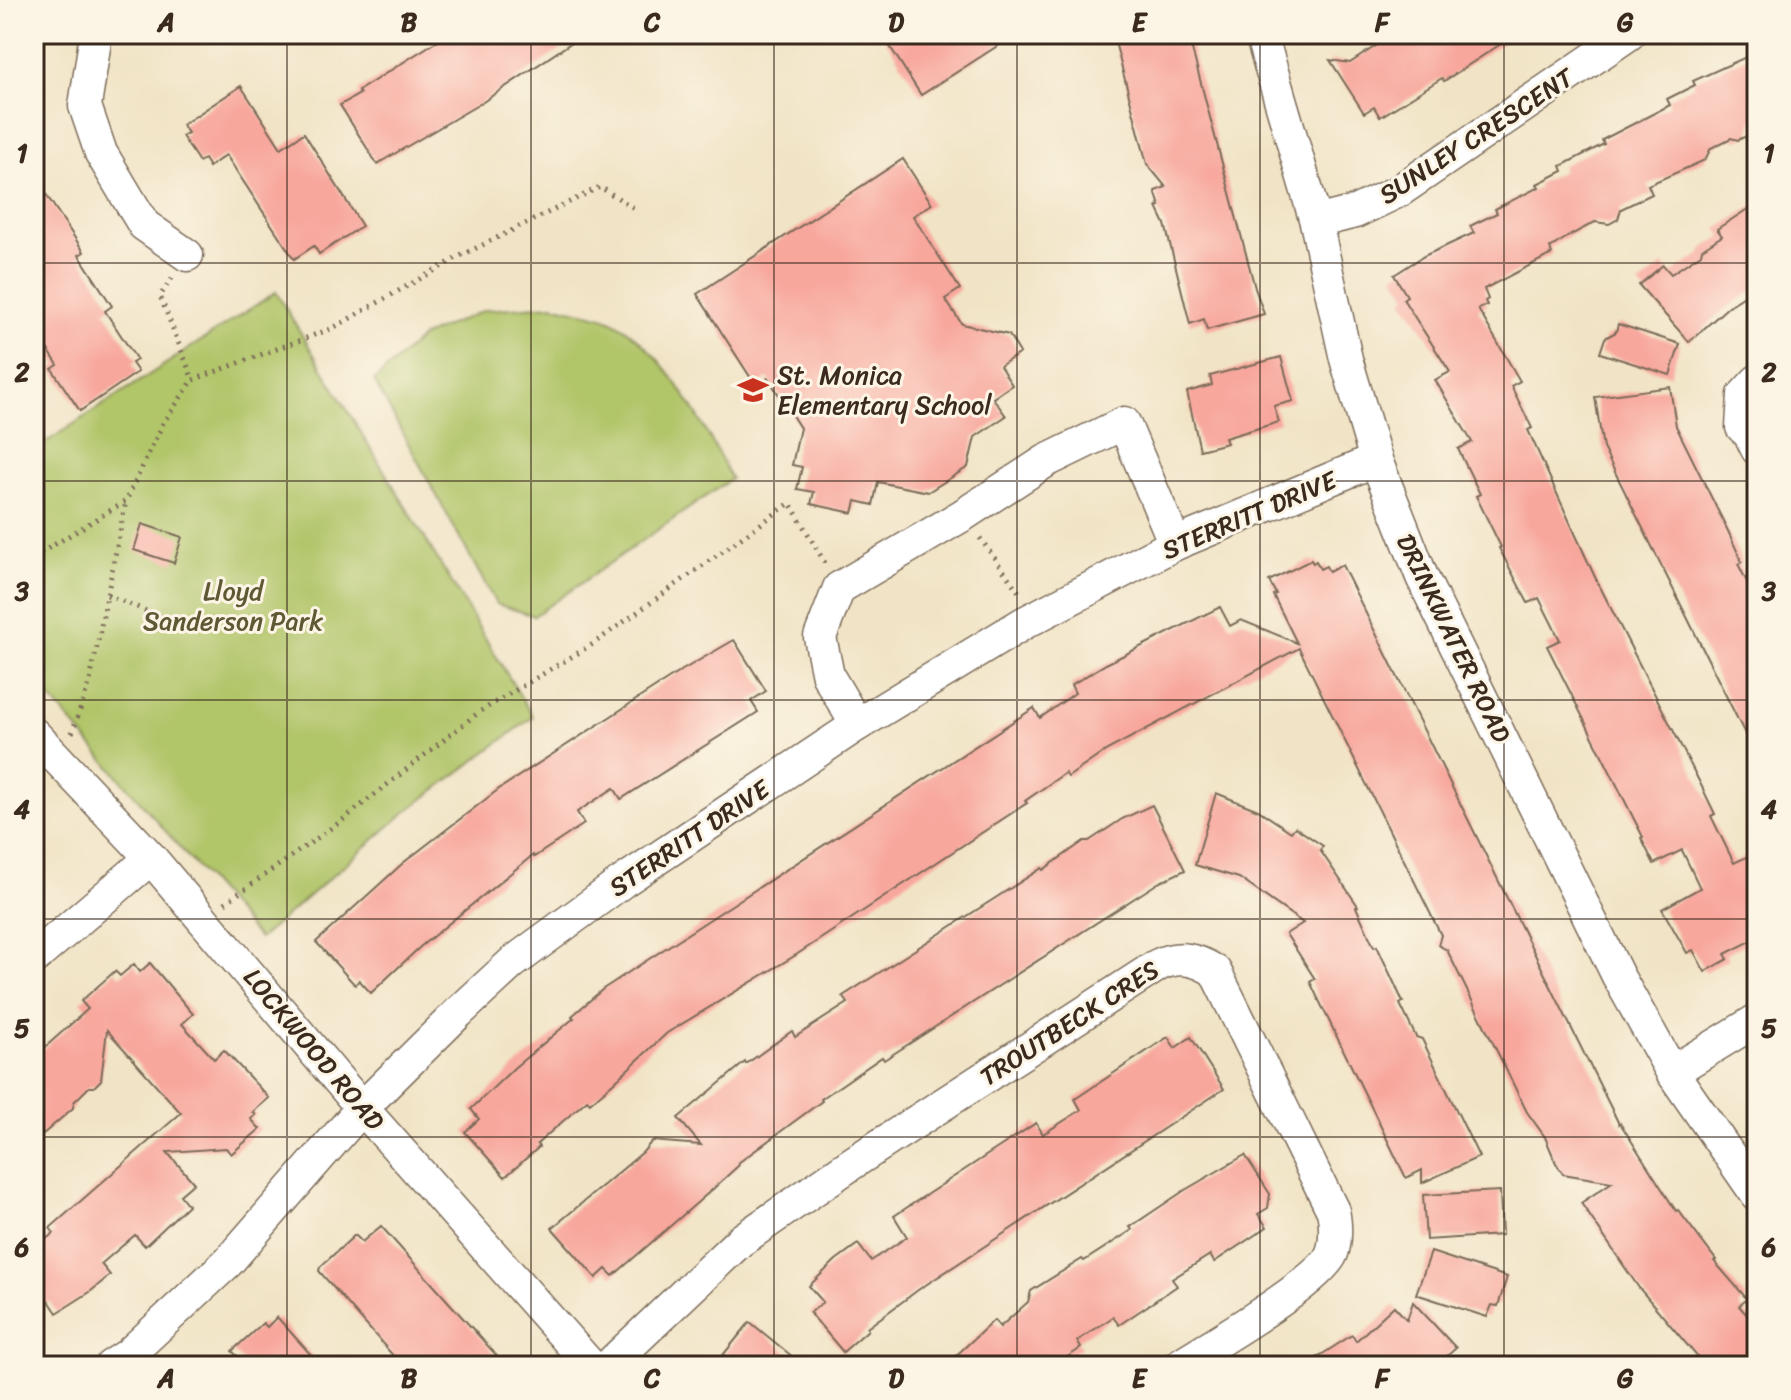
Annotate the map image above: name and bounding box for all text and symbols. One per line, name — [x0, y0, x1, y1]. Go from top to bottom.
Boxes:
text: A — [156, 0, 175, 45]
text: B — [401, 0, 418, 45]
text: C — [643, 0, 661, 45]
text: D — [888, 0, 904, 45]
text: E — [1132, 0, 1149, 45]
text: F — [1374, 0, 1391, 45]
text: G — [1617, 0, 1634, 45]
street label: SUNLEY CRESCENT — [1369, 55, 1584, 217]
text: 1 — [16, 130, 28, 176]
text: 1 — [1763, 130, 1775, 176]
text: 2 — [13, 349, 30, 395]
text: 2 — [1760, 349, 1777, 395]
place label: St. Monica Elementary School — [777, 352, 992, 428]
school or university icon: St. Monica Elementary School — [736, 373, 770, 407]
street label: STERRITT DRIVE — [1154, 457, 1345, 573]
street label: DRINKWATER ROAD — [1383, 525, 1525, 751]
text: 3 — [14, 568, 30, 614]
park label: Lloyd Sanderson Park — [143, 568, 323, 644]
text: 3 — [1761, 568, 1777, 614]
street label: STERRITT DRIVE — [599, 766, 780, 909]
text: 4 — [14, 786, 30, 832]
text: 4 — [1761, 786, 1777, 832]
street label: TROUTBECK CRES — [970, 947, 1168, 1099]
street label: LOCKWOOD ROAD — [232, 957, 397, 1141]
text: 5 — [14, 1005, 30, 1051]
text: 5 — [1761, 1005, 1777, 1051]
text: 6 — [14, 1224, 30, 1270]
text: 6 — [1761, 1224, 1777, 1270]
text: A — [156, 1355, 175, 1400]
text: B — [401, 1355, 418, 1400]
text: C — [643, 1355, 661, 1400]
text: D — [888, 1355, 904, 1400]
text: E — [1132, 1355, 1149, 1400]
text: F — [1374, 1355, 1391, 1400]
text: G — [1617, 1355, 1634, 1400]

